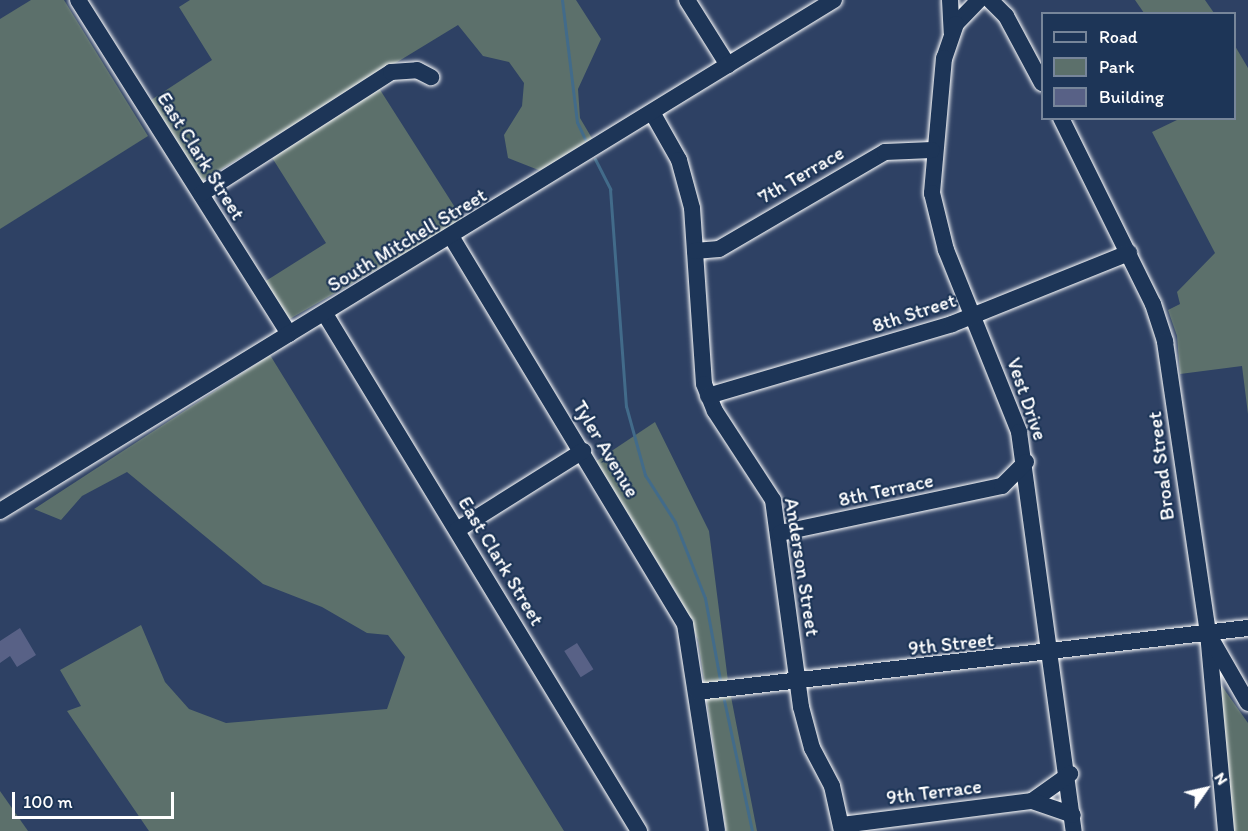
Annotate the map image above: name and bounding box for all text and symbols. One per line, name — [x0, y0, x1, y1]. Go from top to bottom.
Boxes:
legend — [1041, 12, 1236, 120]
text: Road — [1099, 26, 1138, 48]
text: Park — [1099, 56, 1134, 78]
text: Building — [1099, 86, 1164, 108]
street label: East Clark Street — [152, 88, 250, 224]
street label: 7th Terrace — [754, 141, 848, 209]
street label: South Mitchell Street — [323, 183, 491, 297]
street label: 8th Street — [869, 288, 959, 338]
street label: Vest Drive — [1002, 354, 1052, 444]
street label: Tyler Avenue — [568, 396, 644, 502]
street label: Broad Street — [1142, 410, 1180, 522]
street label: 8th Terrace — [836, 468, 936, 512]
street label: East Clark Street — [453, 492, 549, 630]
street label: Anderson Street — [779, 496, 825, 638]
street label: 9th Street — [907, 628, 995, 660]
north arrow — [1176, 759, 1236, 819]
text: N — [1210, 769, 1232, 788]
street label: 9th Terrace — [885, 774, 983, 810]
scale bar — [15, 780, 177, 818]
text: 100 m — [23, 791, 73, 813]

